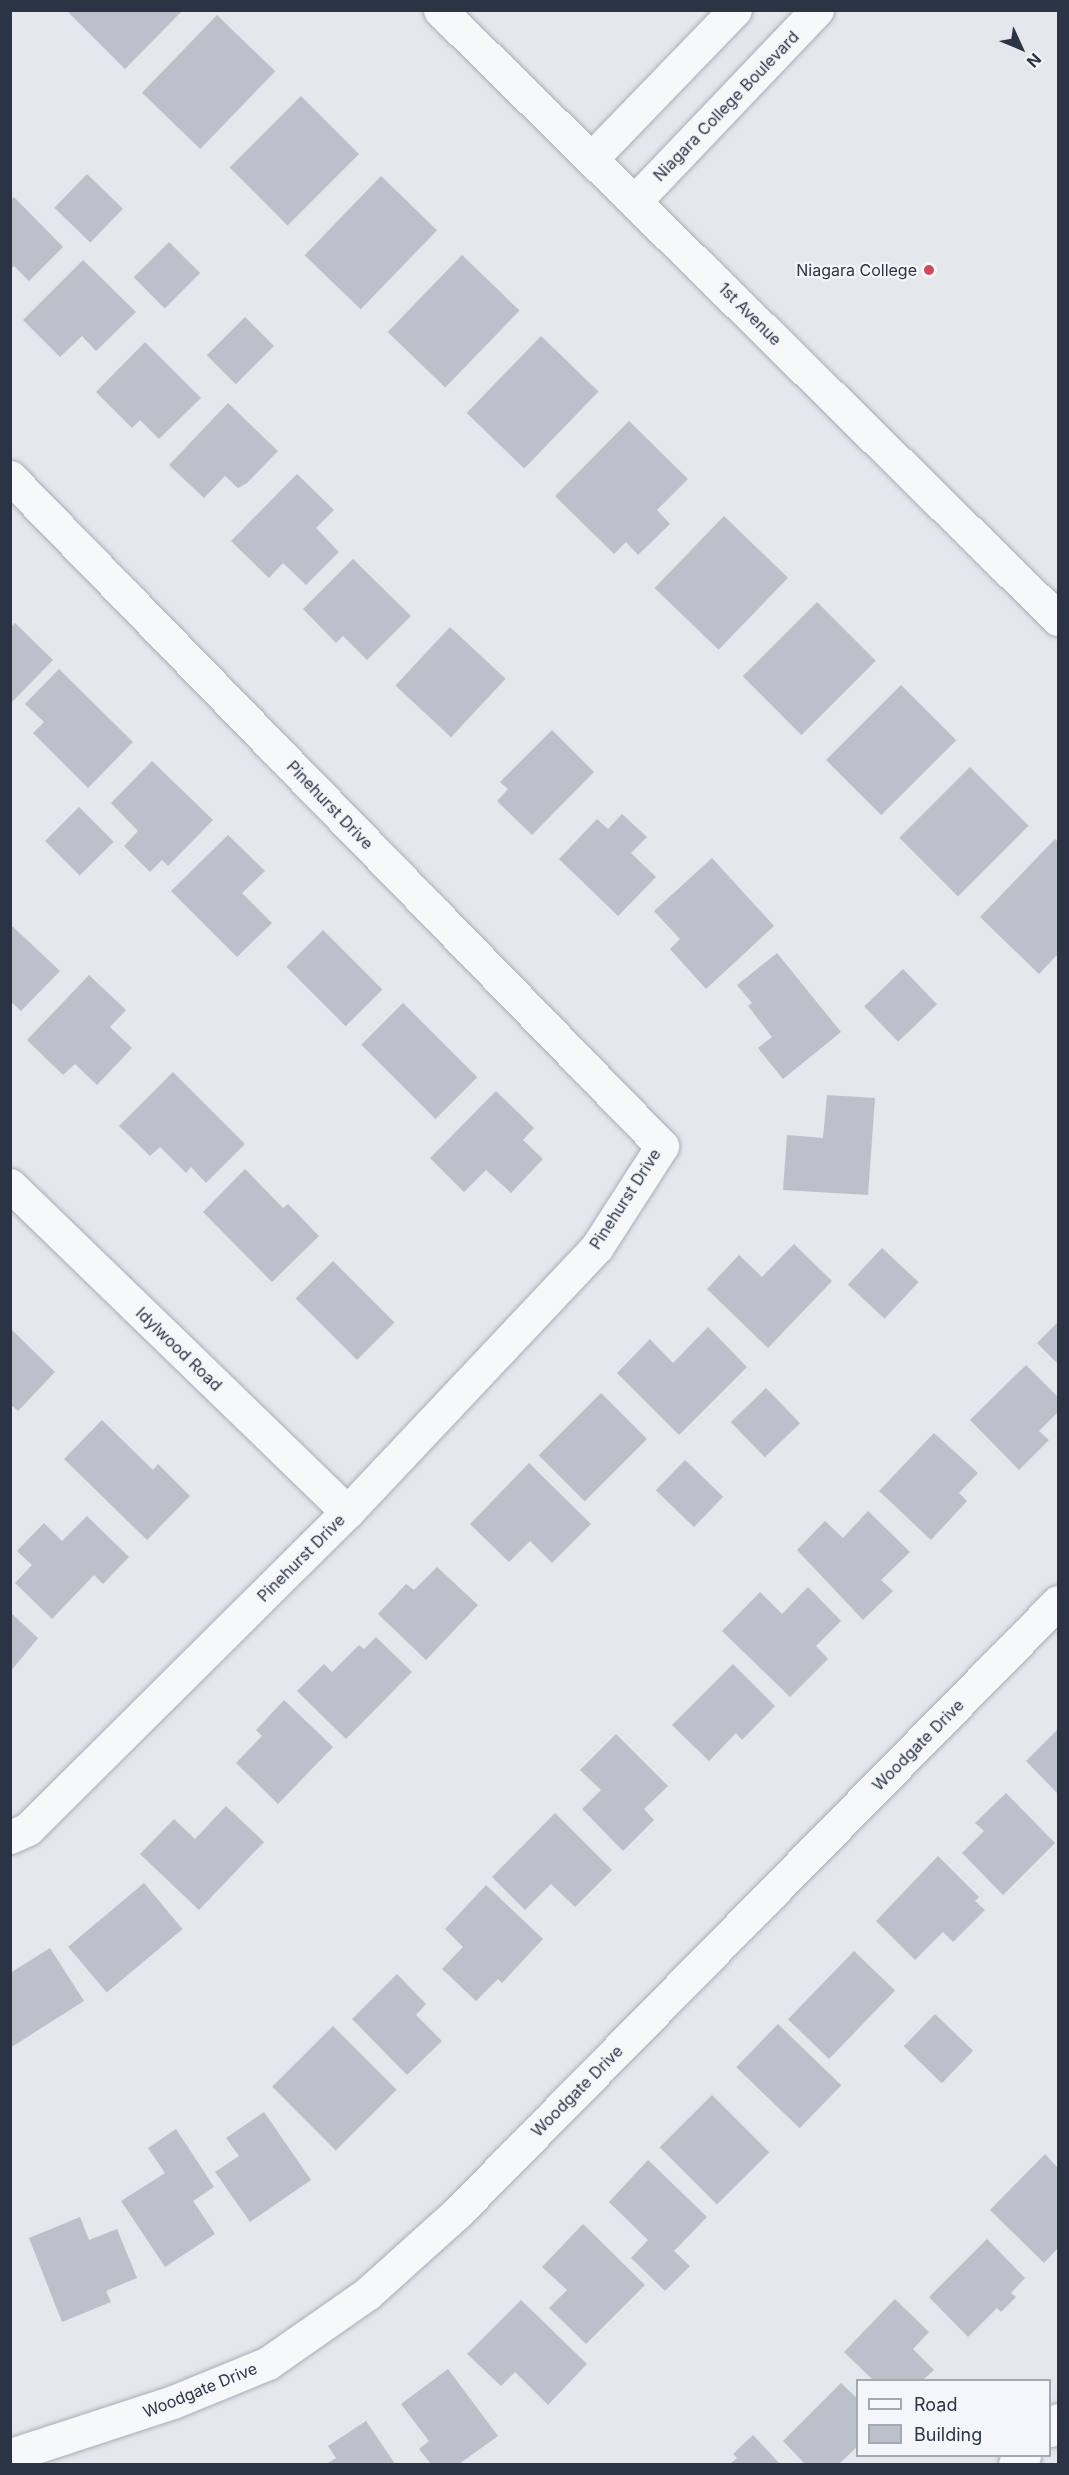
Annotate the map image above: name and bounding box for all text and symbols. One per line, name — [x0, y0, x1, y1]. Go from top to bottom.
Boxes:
north arrow — [991, 18, 1051, 78]
street label: Niagara College Boulevard — [649, 27, 803, 185]
text: N — [1023, 49, 1045, 72]
place label: Niagara College — [796, 260, 917, 280]
marker: Niagara College — [922, 263, 936, 277]
street label: 1st Avenue — [715, 279, 785, 349]
street label: Pinehurst Drive — [283, 757, 377, 853]
street label: Pinehurst Drive — [585, 1145, 665, 1253]
street label: Idylwood Road — [132, 1303, 226, 1395]
street label: Pinehurst Drive — [253, 1510, 349, 1606]
street label: Woodgate Drive — [868, 1695, 968, 1795]
street label: Woodgate Drive — [527, 2041, 627, 2141]
street label: Woodgate Drive — [140, 2358, 260, 2422]
legend — [856, 2379, 1051, 2457]
text: Road — [914, 2394, 957, 2415]
text: Building — [914, 2424, 982, 2445]

